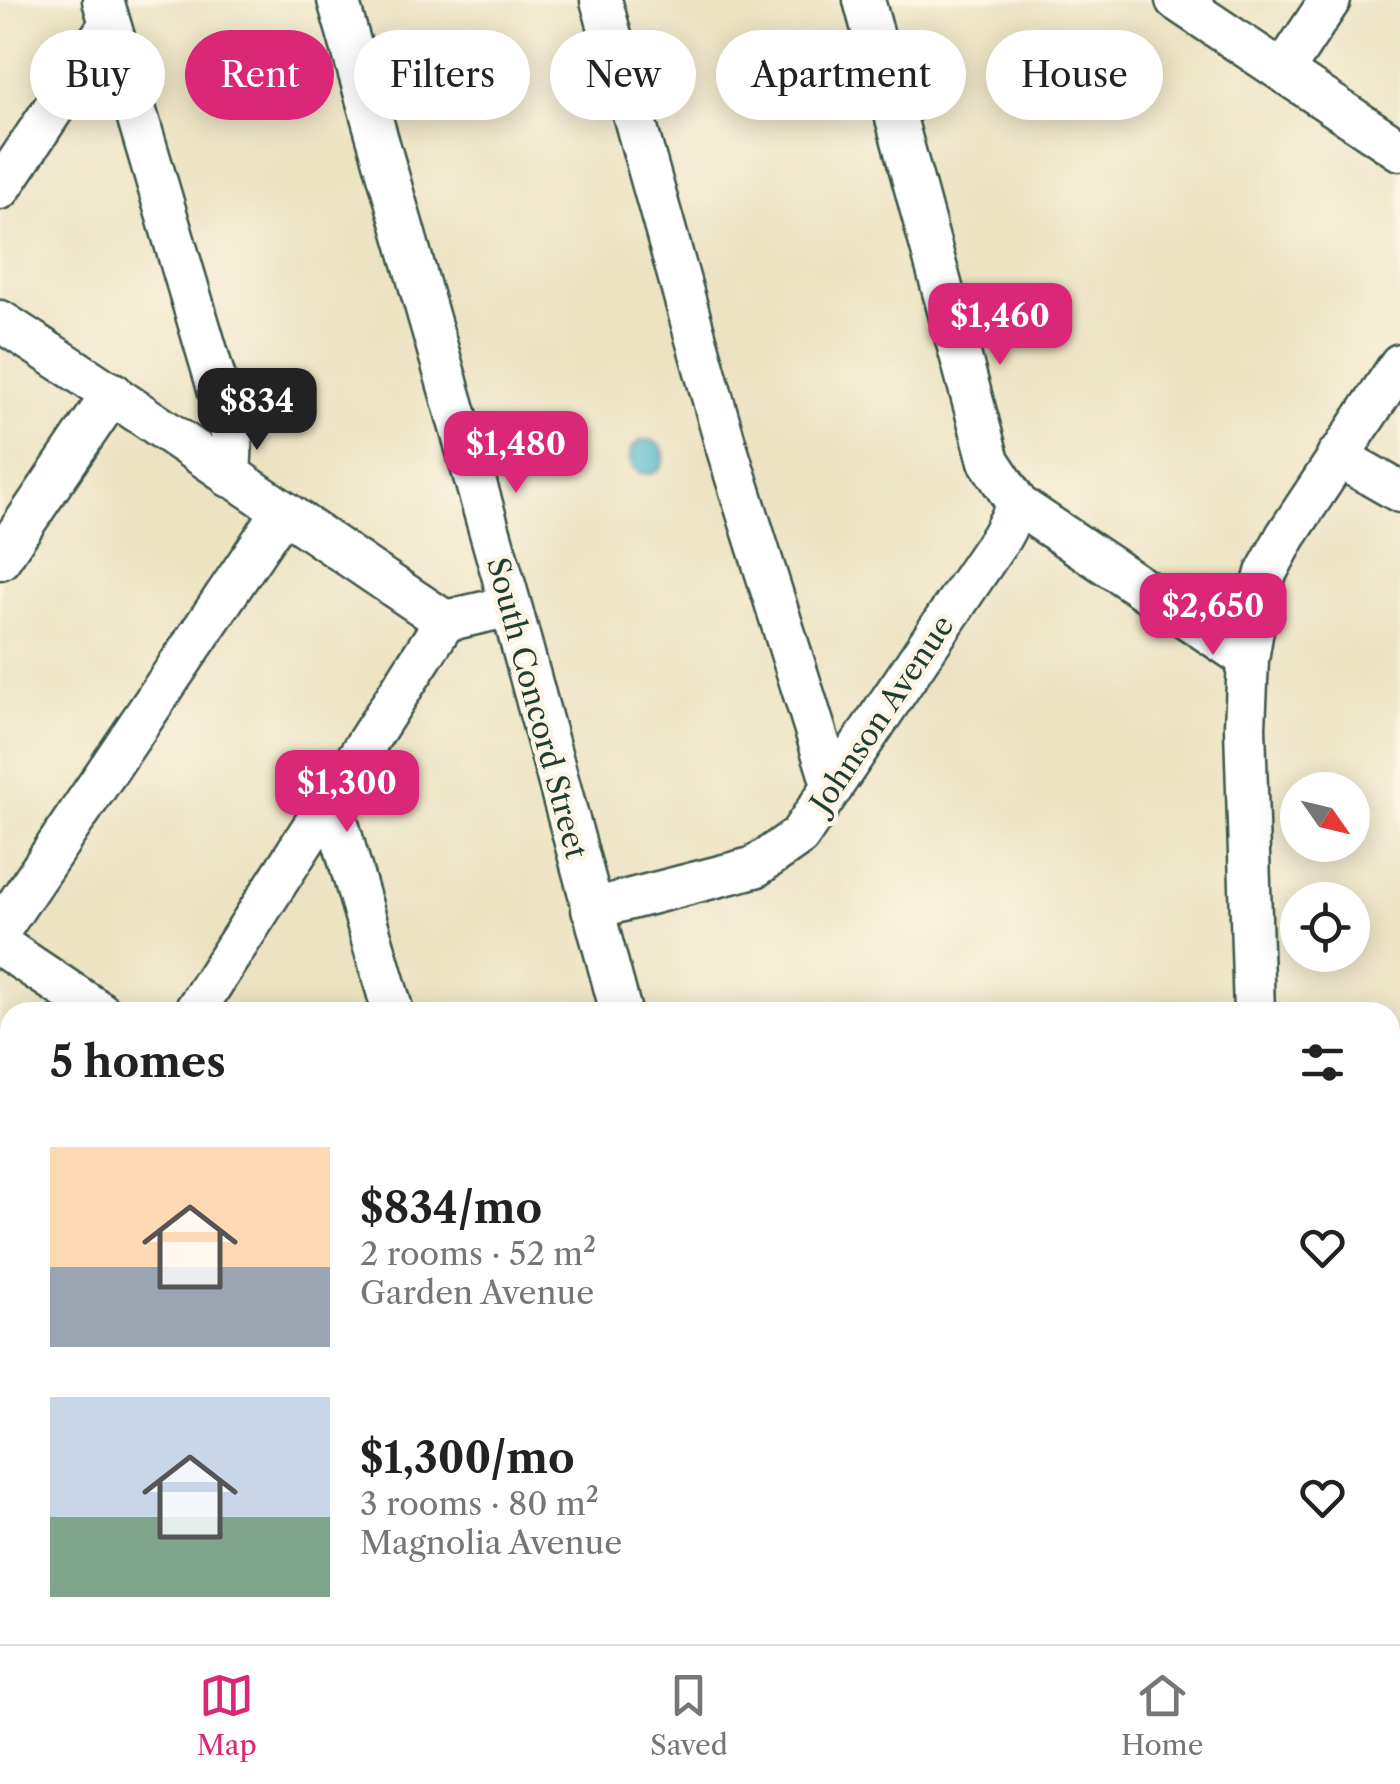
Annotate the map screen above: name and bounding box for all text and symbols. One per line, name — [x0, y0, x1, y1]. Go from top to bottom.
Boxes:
chip: Buy — [30, 30, 165, 120]
chip: Rent — [185, 30, 334, 120]
chip: Filters — [354, 30, 530, 120]
chip: New — [550, 30, 696, 120]
chip: Apartment — [716, 30, 966, 120]
chip: House — [986, 30, 1163, 120]
pin: $1,460 — [919, 283, 1081, 368]
text: $1,460 — [950, 296, 1050, 335]
pin: $834 — [198, 368, 316, 453]
text: $834 — [220, 381, 294, 420]
pin: $1,480 — [435, 411, 597, 496]
text: $1,480 — [466, 424, 566, 463]
street label: South Concord Street — [479, 553, 595, 863]
pin: $2,650 — [1132, 573, 1294, 658]
text: $2,650 — [1162, 586, 1264, 625]
street label: Johnson Avenue — [800, 608, 962, 823]
pin: $1,300 — [266, 750, 428, 835]
text: $1,300 — [297, 763, 397, 802]
north arrow — [1280, 772, 1370, 862]
map controls — [1280, 772, 1370, 972]
button: locate — [1280, 882, 1370, 972]
icon: filters — [1295, 1035, 1350, 1090]
text: 5 homes — [50, 1036, 226, 1088]
text: $834/mo — [360, 1182, 542, 1234]
icon: home — [130, 1187, 250, 1307]
icon: heart — [1295, 1220, 1350, 1275]
text: 2 rooms · 52 m² — [360, 1234, 596, 1273]
text: Garden Avenue — [360, 1273, 594, 1312]
text: $1,300/mo — [360, 1432, 575, 1484]
icon: home — [130, 1437, 250, 1557]
icon: heart — [1295, 1470, 1350, 1525]
text: 3 rooms · 80 m² — [360, 1484, 599, 1523]
text: Magnolia Avenue — [360, 1523, 622, 1562]
tab: Map — [197, 1668, 257, 1762]
tab: Saved — [650, 1668, 728, 1762]
tab: Home — [1121, 1668, 1203, 1762]

